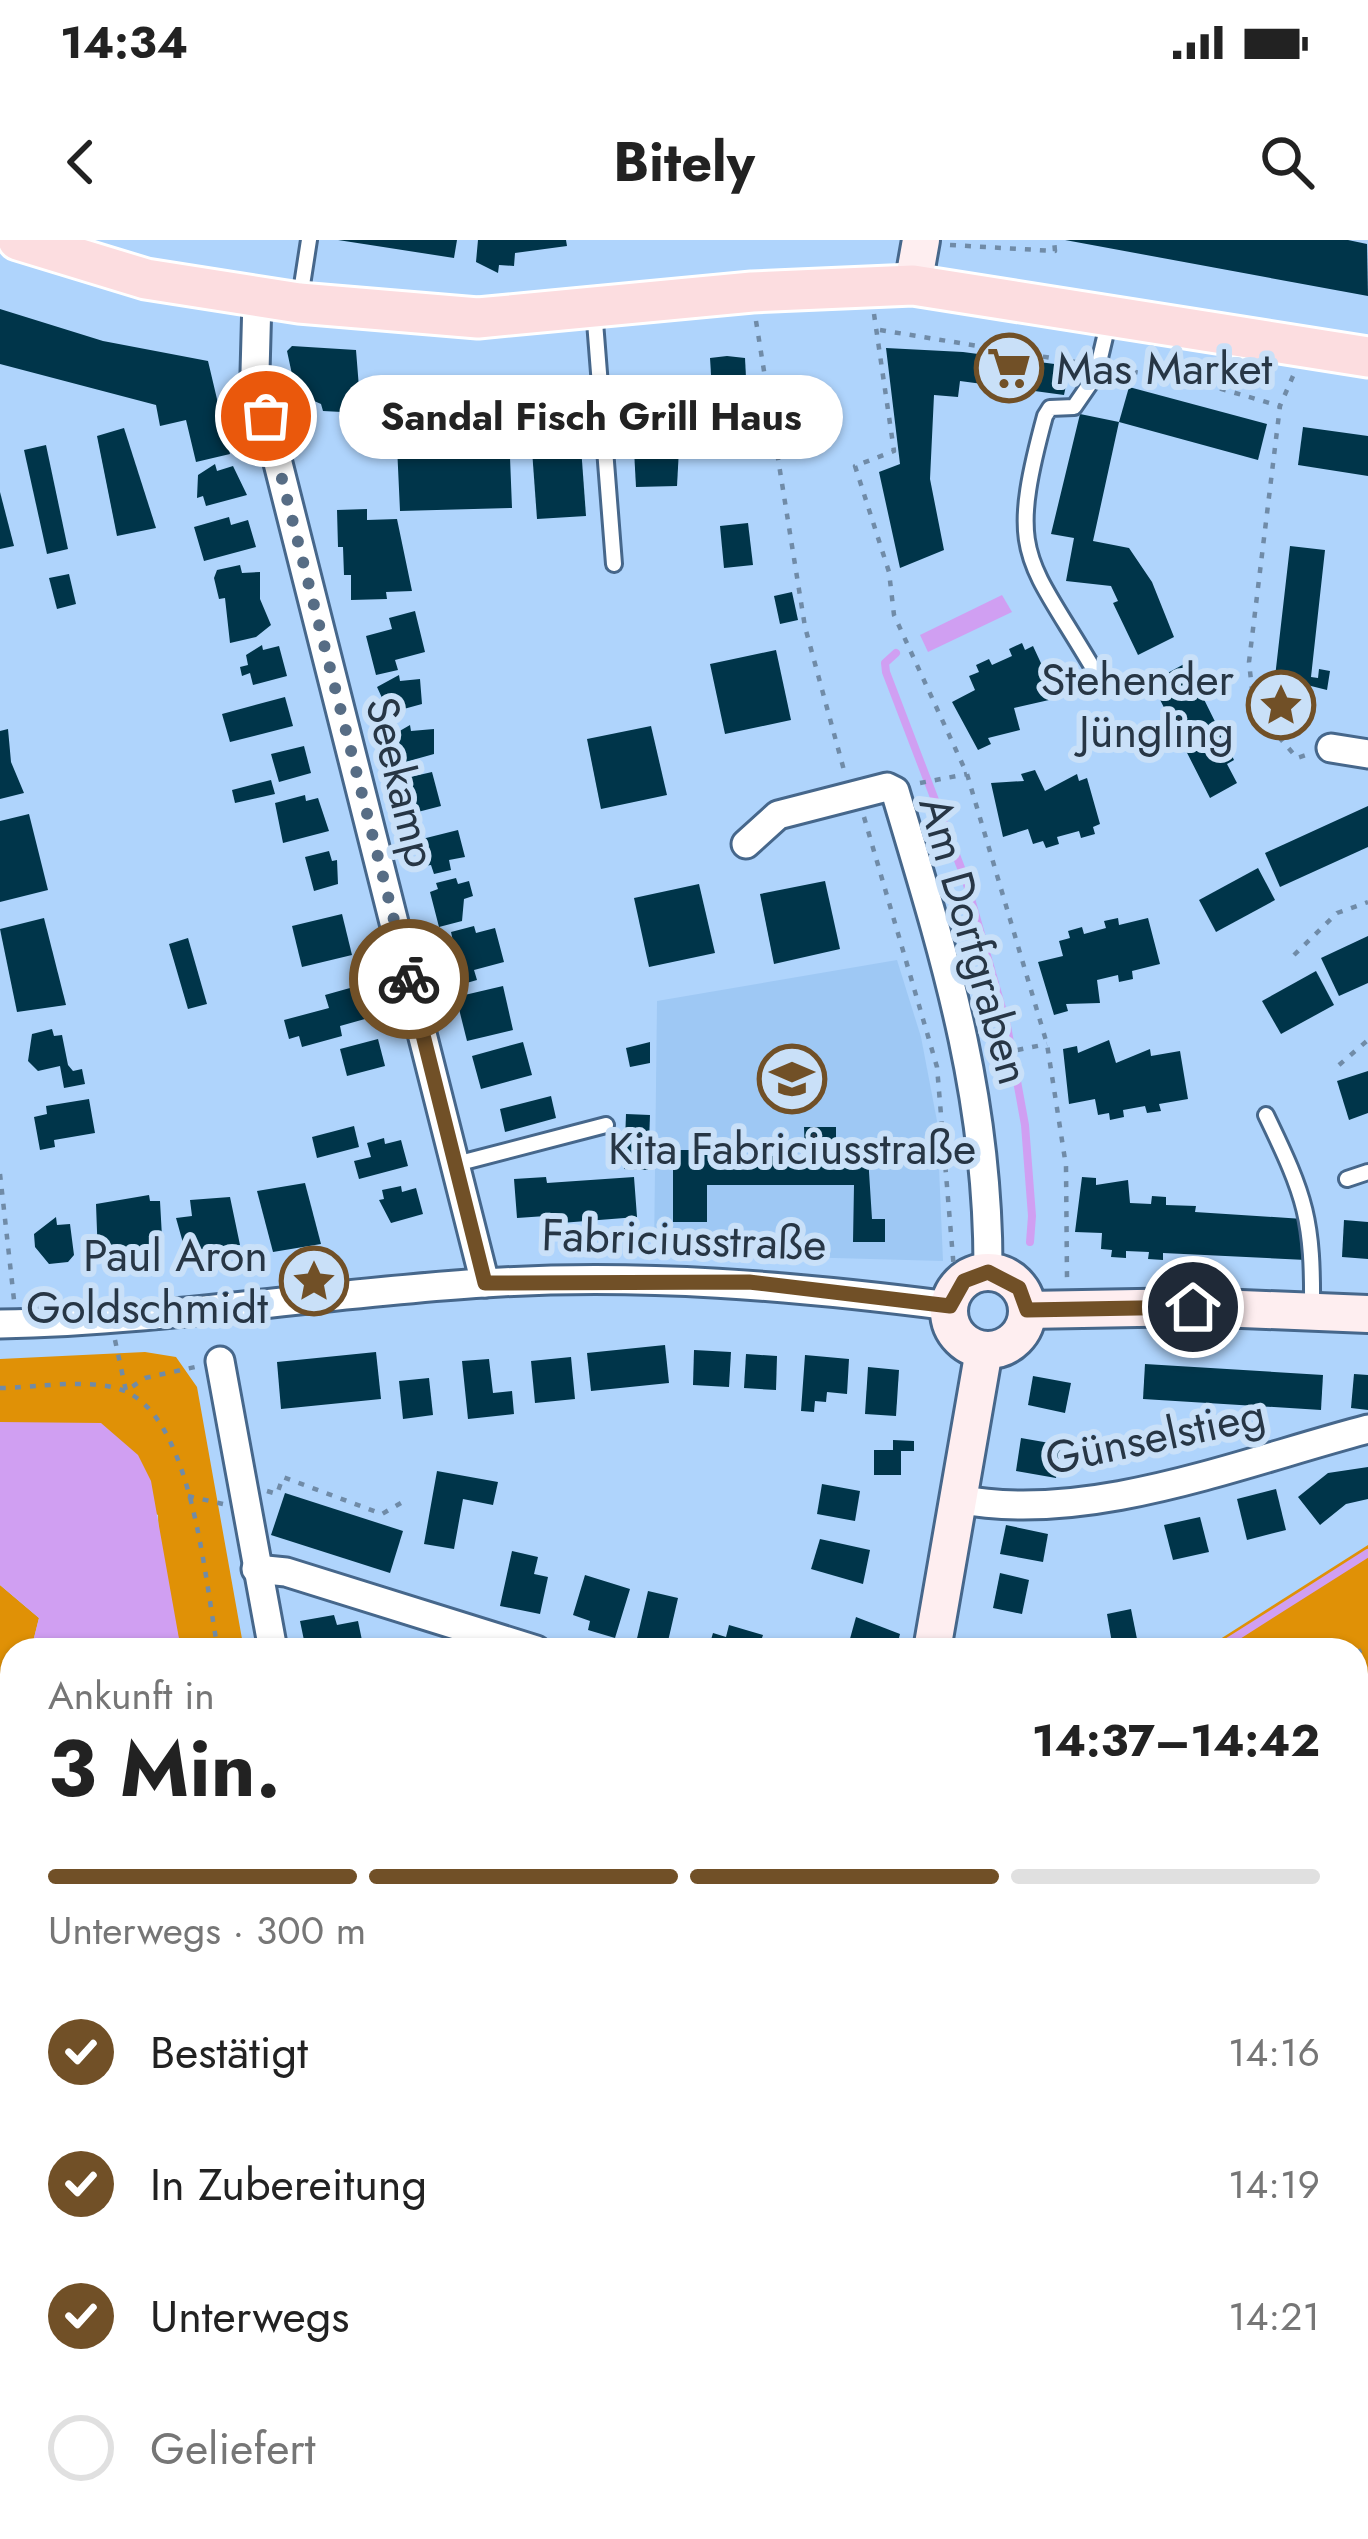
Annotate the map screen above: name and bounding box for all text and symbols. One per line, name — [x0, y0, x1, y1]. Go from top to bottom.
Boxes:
text: 14:34 — [60, 10, 188, 75]
text: Bitely — [613, 123, 755, 201]
icon: back — [48, 129, 114, 195]
icon: search — [1254, 129, 1320, 195]
supermarket icon: Mas Market — [974, 333, 1044, 403]
place label: Mas Market — [1056, 336, 1273, 401]
pin — [215, 365, 317, 467]
callout: Sandal Fisch Grill Haus — [338, 374, 842, 458]
icon: bag — [233, 383, 299, 449]
text: Sandal Fisch Grill Haus — [380, 388, 802, 445]
place label: Stehender Jüngling — [1041, 647, 1235, 764]
place icon: Stehender Jüngling — [1246, 670, 1316, 740]
street label: Seekamp — [349, 690, 454, 874]
street label: Am Dorfgraben — [902, 788, 1047, 1092]
courier — [349, 919, 469, 1039]
icon: bike — [376, 946, 442, 1012]
school or university icon: Kita Fabriciusstraße — [757, 1044, 827, 1114]
place label: Kita Fabriciusstraße — [608, 1116, 976, 1181]
street label: Fabriciusstraße — [540, 1202, 828, 1277]
place label: Paul Aron Goldschmidt — [26, 1223, 268, 1340]
place icon: Paul Aron Goldschmidt — [279, 1246, 349, 1316]
pin — [1142, 1256, 1244, 1358]
icon: home — [1160, 1274, 1226, 1340]
street label: Günselstieg — [1039, 1381, 1271, 1491]
text: Ankunft in — [48, 1667, 215, 1724]
text: 14:37–14:42 — [1032, 1708, 1320, 1773]
text: 3 Min. — [48, 1713, 281, 1825]
text: Unterwegs · 300 m — [48, 1902, 366, 1959]
icon: check — [48, 2019, 114, 2085]
text: Bestätigt — [150, 2020, 308, 2085]
text: 14:16 — [1228, 2024, 1320, 2081]
icon: check — [48, 2151, 114, 2217]
text: In Zubereitung — [150, 2152, 427, 2217]
text: 14:19 — [1228, 2156, 1320, 2213]
icon: check — [48, 2283, 114, 2349]
text: Unterwegs — [150, 2284, 349, 2349]
text: 14:21 — [1228, 2288, 1320, 2345]
text: Geliefert — [150, 2416, 316, 2481]

